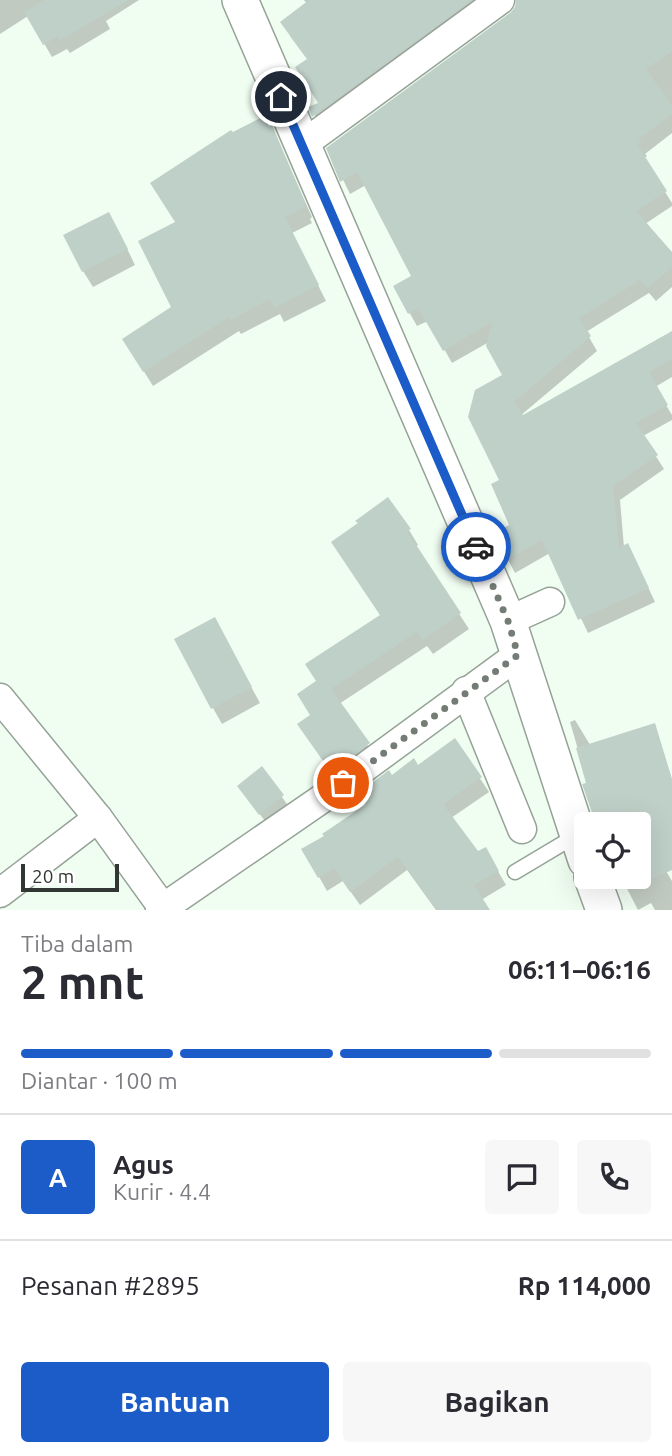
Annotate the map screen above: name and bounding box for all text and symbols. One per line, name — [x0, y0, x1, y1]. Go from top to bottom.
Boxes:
pin — [251, 67, 311, 127]
icon: home — [262, 78, 300, 116]
courier — [441, 512, 511, 582]
icon: car — [457, 528, 495, 566]
pin — [313, 753, 373, 813]
icon: bag — [324, 764, 362, 802]
map controls — [574, 812, 651, 889]
button: locate — [574, 812, 651, 889]
scale bar — [21, 861, 119, 893]
text: 20 m — [32, 865, 74, 887]
text: Tiba dalam — [21, 931, 133, 956]
text: 06:11–06:16 — [508, 955, 651, 984]
text: 2 mnt — [21, 956, 144, 1008]
text: Diantar · 100 m — [21, 1068, 178, 1093]
button: chat — [485, 1140, 559, 1214]
button: phone — [577, 1140, 651, 1214]
text: Agus — [113, 1150, 174, 1179]
text: A — [49, 1163, 67, 1192]
text: Kurir · 4.4 — [113, 1179, 211, 1204]
text: Pesanan #2895 — [21, 1271, 200, 1300]
text: Rp 114,000 — [518, 1271, 651, 1300]
button: Bantuan — [21, 1362, 329, 1442]
button: Bagikan — [343, 1362, 651, 1442]

